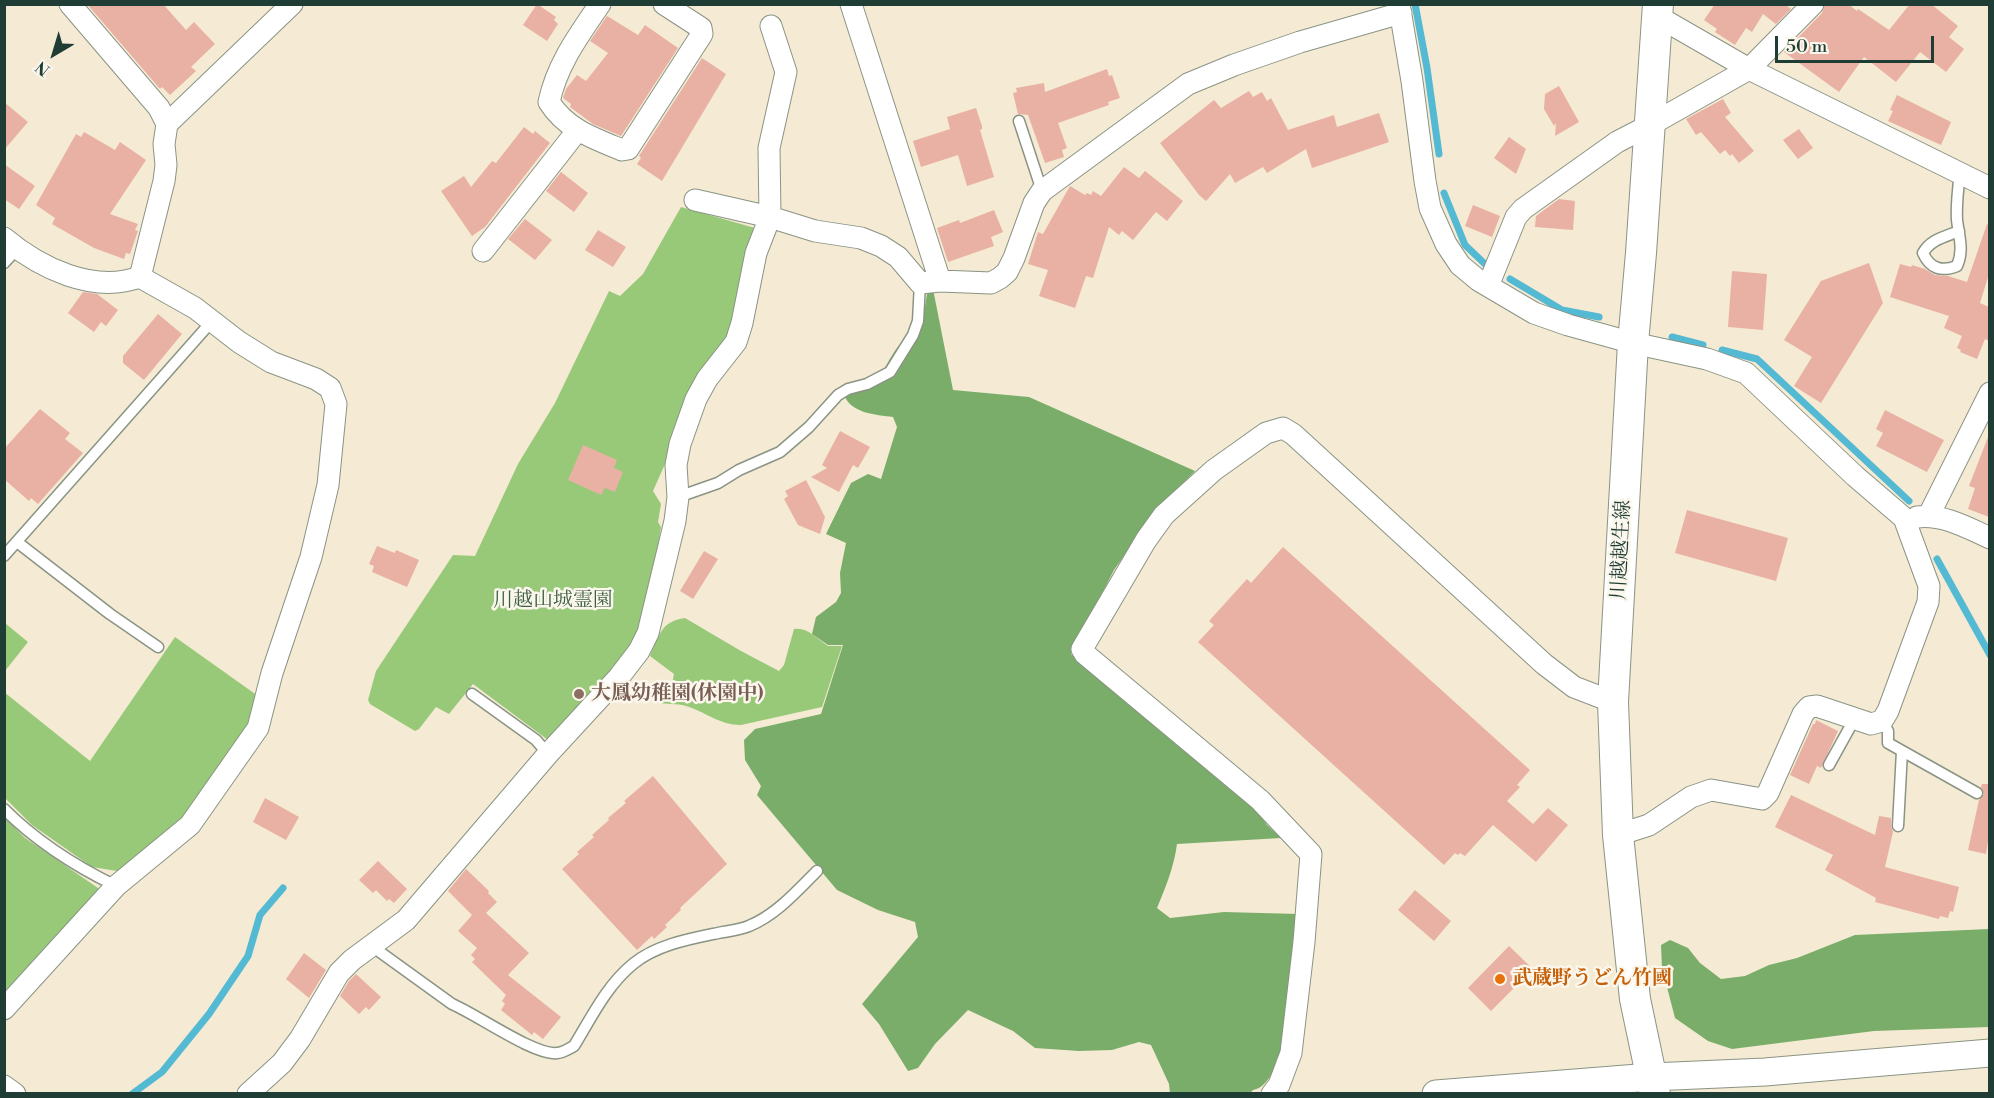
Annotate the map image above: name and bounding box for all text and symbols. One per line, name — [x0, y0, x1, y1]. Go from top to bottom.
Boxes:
north arrow — [24, 24, 84, 84]
scale bar — [1778, 24, 1937, 62]
text: 50 m — [1786, 35, 1827, 58]
text: N — [32, 56, 54, 80]
street label: 川越越生線 — [1607, 499, 1637, 601]
park label: 川越山城霊園 — [493, 589, 613, 613]
place label: 大鳳幼稚園(休園中) — [591, 682, 763, 706]
marker: 大鳳幼稚園(休園中) — [572, 687, 586, 701]
place label: 武蔵野うどん竹國 — [1512, 967, 1672, 991]
marker: 武蔵野うどん竹國 — [1493, 972, 1507, 986]

